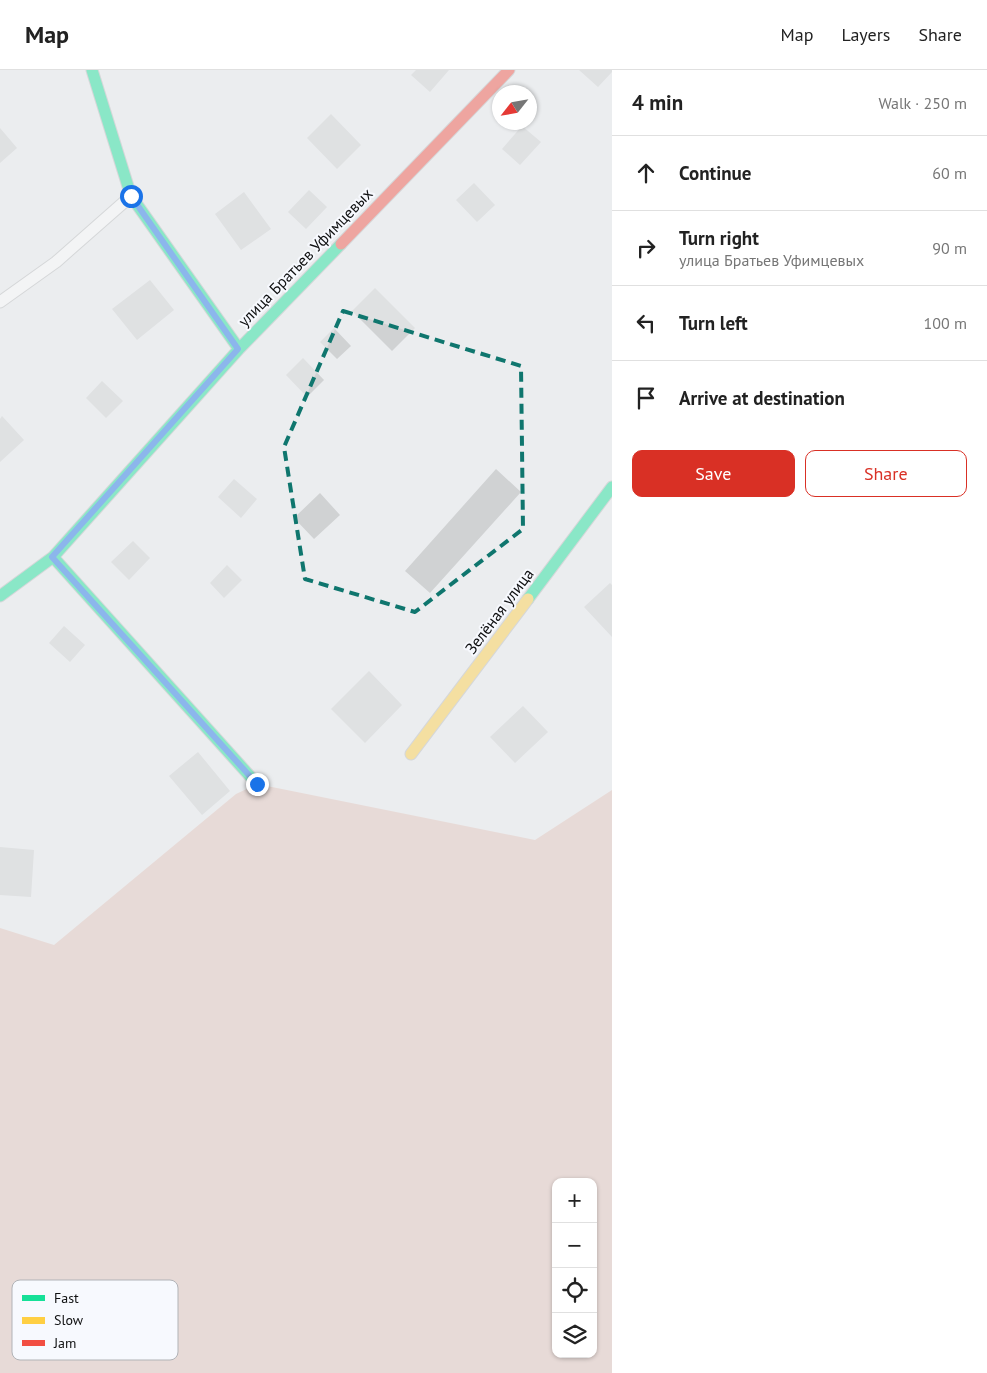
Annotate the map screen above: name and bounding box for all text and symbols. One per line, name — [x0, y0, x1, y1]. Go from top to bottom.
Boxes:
text: Map — [25, 19, 69, 50]
text: Map — [781, 23, 813, 46]
text: Layers — [841, 23, 890, 46]
text: Share — [918, 23, 962, 46]
north arrow — [492, 85, 537, 130]
text: 4 min — [632, 89, 683, 116]
text: Walk · 250 m — [878, 93, 967, 113]
icon: ahead — [632, 159, 660, 187]
text: Continue — [679, 161, 751, 185]
text: 60 m — [932, 163, 967, 183]
street label: улица Братьев Уфимцевых — [233, 183, 377, 331]
route start — [120, 185, 143, 208]
text: Turn right — [679, 226, 759, 250]
icon: right — [632, 234, 660, 262]
text: 90 m — [932, 238, 967, 258]
text: улица Братьев Уфимцевых — [679, 250, 864, 270]
icon: left — [632, 309, 660, 337]
text: Turn left — [679, 311, 748, 335]
text: 100 m — [924, 313, 967, 333]
icon: arrive — [632, 384, 660, 412]
text: Arrive at destination — [679, 386, 845, 410]
button: Save — [632, 450, 795, 497]
button: Share — [805, 450, 967, 497]
street label: Зелёная улица — [460, 564, 538, 658]
route end — [246, 773, 269, 796]
map controls — [552, 1178, 597, 1358]
button: + — [552, 1178, 597, 1223]
button: − — [552, 1223, 597, 1268]
button: locate — [552, 1268, 597, 1313]
legend — [12, 1280, 178, 1360]
text: Fast — [54, 1289, 79, 1307]
text: Slow — [54, 1311, 84, 1329]
button: layers — [552, 1313, 597, 1358]
text: Jam — [53, 1334, 76, 1352]

